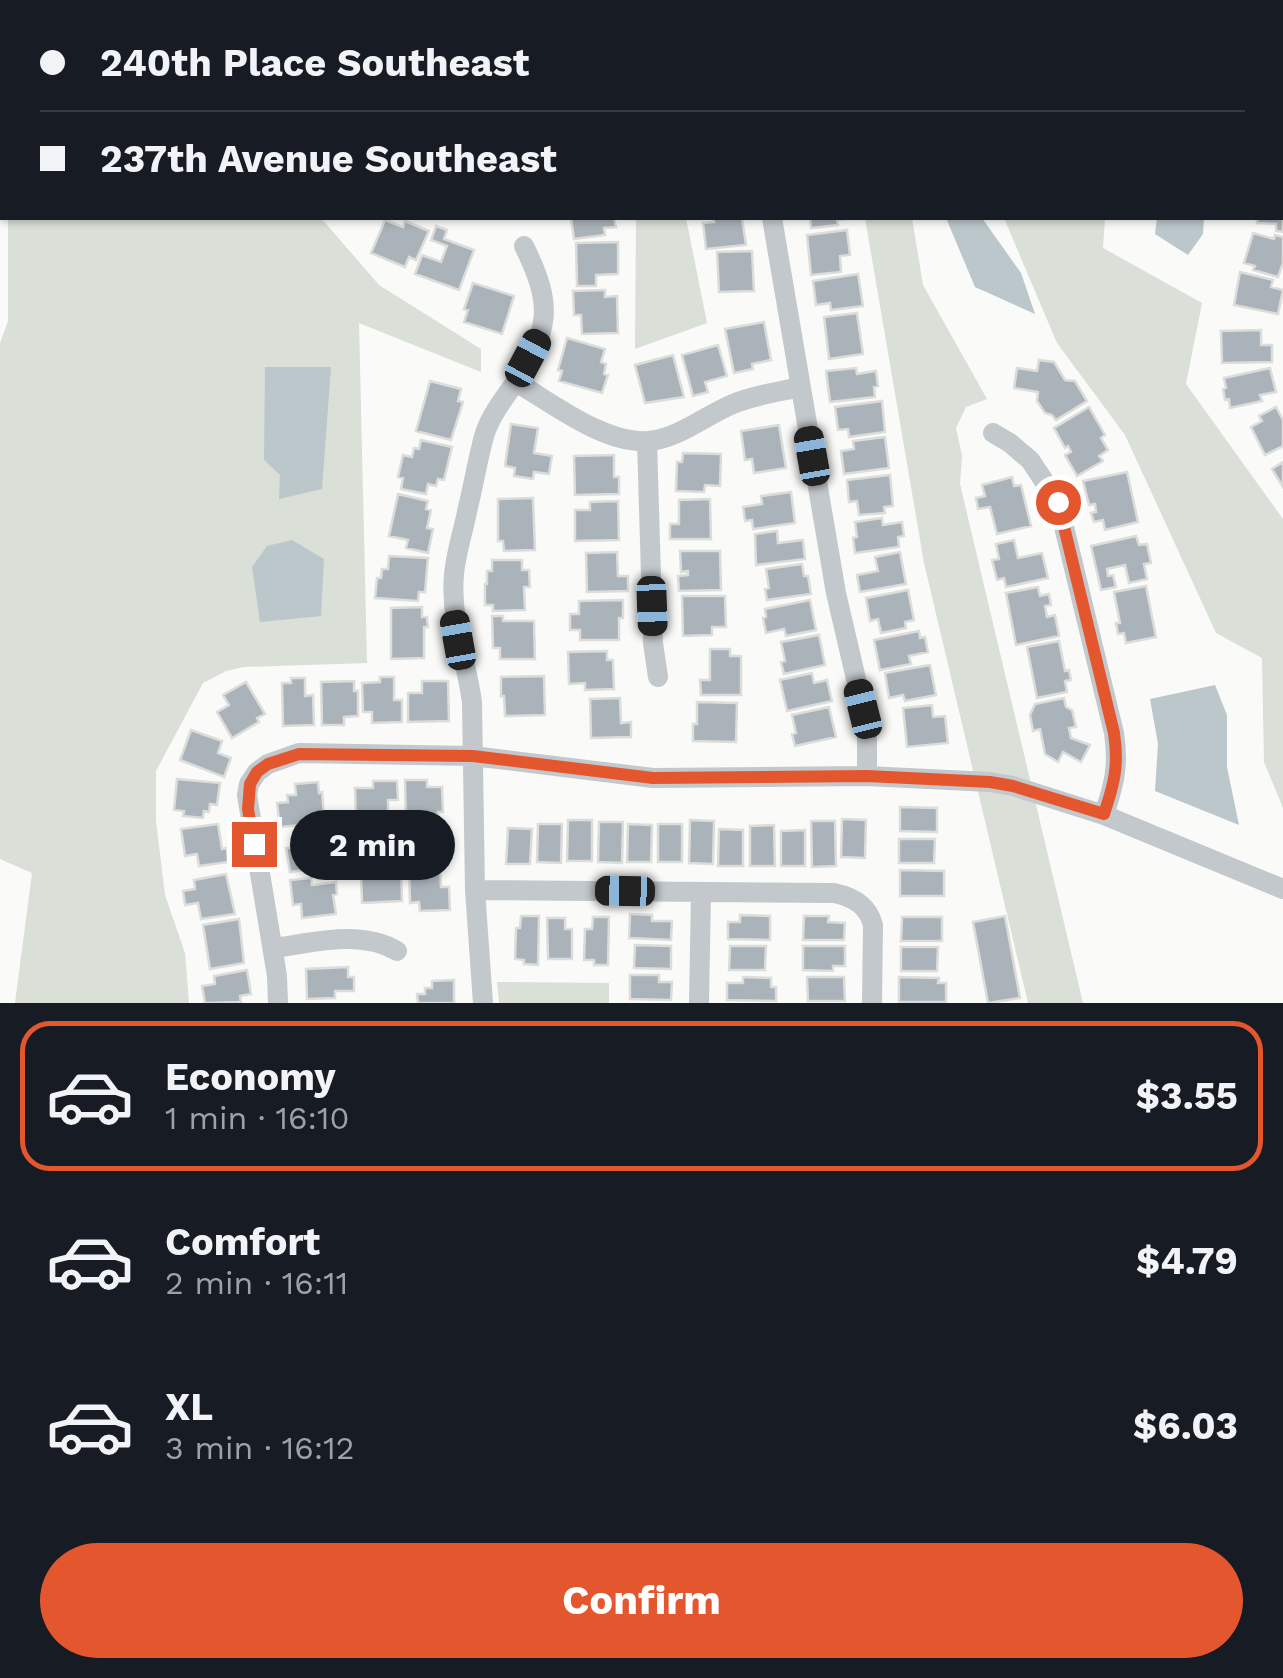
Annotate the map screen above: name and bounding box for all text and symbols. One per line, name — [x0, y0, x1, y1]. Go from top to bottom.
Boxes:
text: 240th Place Southeast — [100, 41, 529, 85]
text: 237th Avenue Southeast — [100, 137, 557, 181]
car — [501, 324, 555, 392]
car — [792, 424, 832, 488]
route start — [1036, 480, 1081, 525]
car — [636, 575, 668, 637]
car — [438, 608, 478, 672]
car — [841, 676, 885, 742]
callout: 2 min — [289, 809, 454, 879]
route end — [232, 822, 277, 867]
text: 2 min — [329, 826, 416, 864]
car — [595, 875, 655, 907]
icon: car — [45, 1051, 135, 1141]
text: Economy — [165, 1055, 336, 1099]
text: $3.55 — [1136, 1074, 1238, 1118]
text: 1 min · 16:10 — [165, 1099, 349, 1137]
icon: car — [45, 1216, 135, 1306]
text: Comfort — [165, 1220, 320, 1264]
text: $4.79 — [1136, 1239, 1238, 1283]
text: 2 min · 16:11 — [165, 1264, 348, 1302]
icon: car — [45, 1381, 135, 1471]
text: XL — [165, 1385, 213, 1429]
text: $6.03 — [1133, 1404, 1238, 1448]
text: 3 min · 16:12 — [165, 1429, 354, 1467]
button: Confirm — [40, 1543, 1243, 1658]

